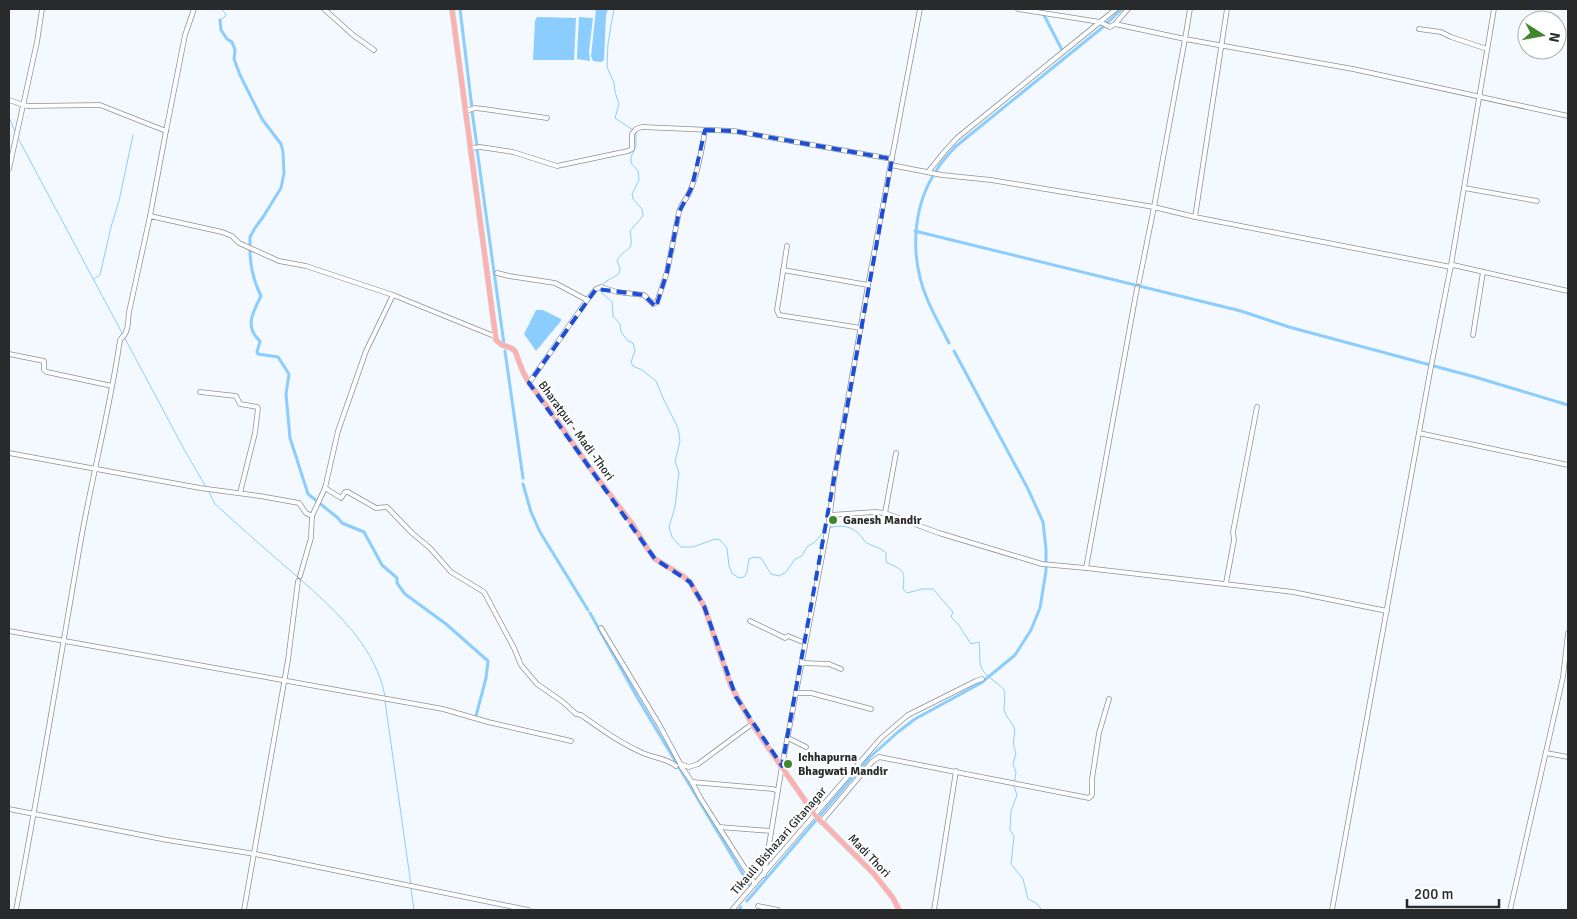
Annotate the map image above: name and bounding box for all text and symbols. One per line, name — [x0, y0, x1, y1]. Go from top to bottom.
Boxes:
north arrow — [1517, 10, 1567, 60]
text: N — [1545, 31, 1564, 44]
street label: Bharatpur - Madi -Thori — [535, 378, 617, 484]
place label: Ganesh Mandir — [843, 513, 922, 528]
marker: Ganesh Mandir — [827, 514, 839, 526]
place label: Ichhapurna Bhagwati Mandir — [798, 750, 888, 779]
marker: Ichhapurna Bhagwati Mandir — [782, 758, 794, 770]
street label: Tikauli Bishazari Gitanagar — [728, 784, 830, 898]
street label: Madi Thori — [845, 831, 893, 881]
scale bar — [1407, 876, 1500, 908]
text: 200 m — [1414, 885, 1454, 903]

